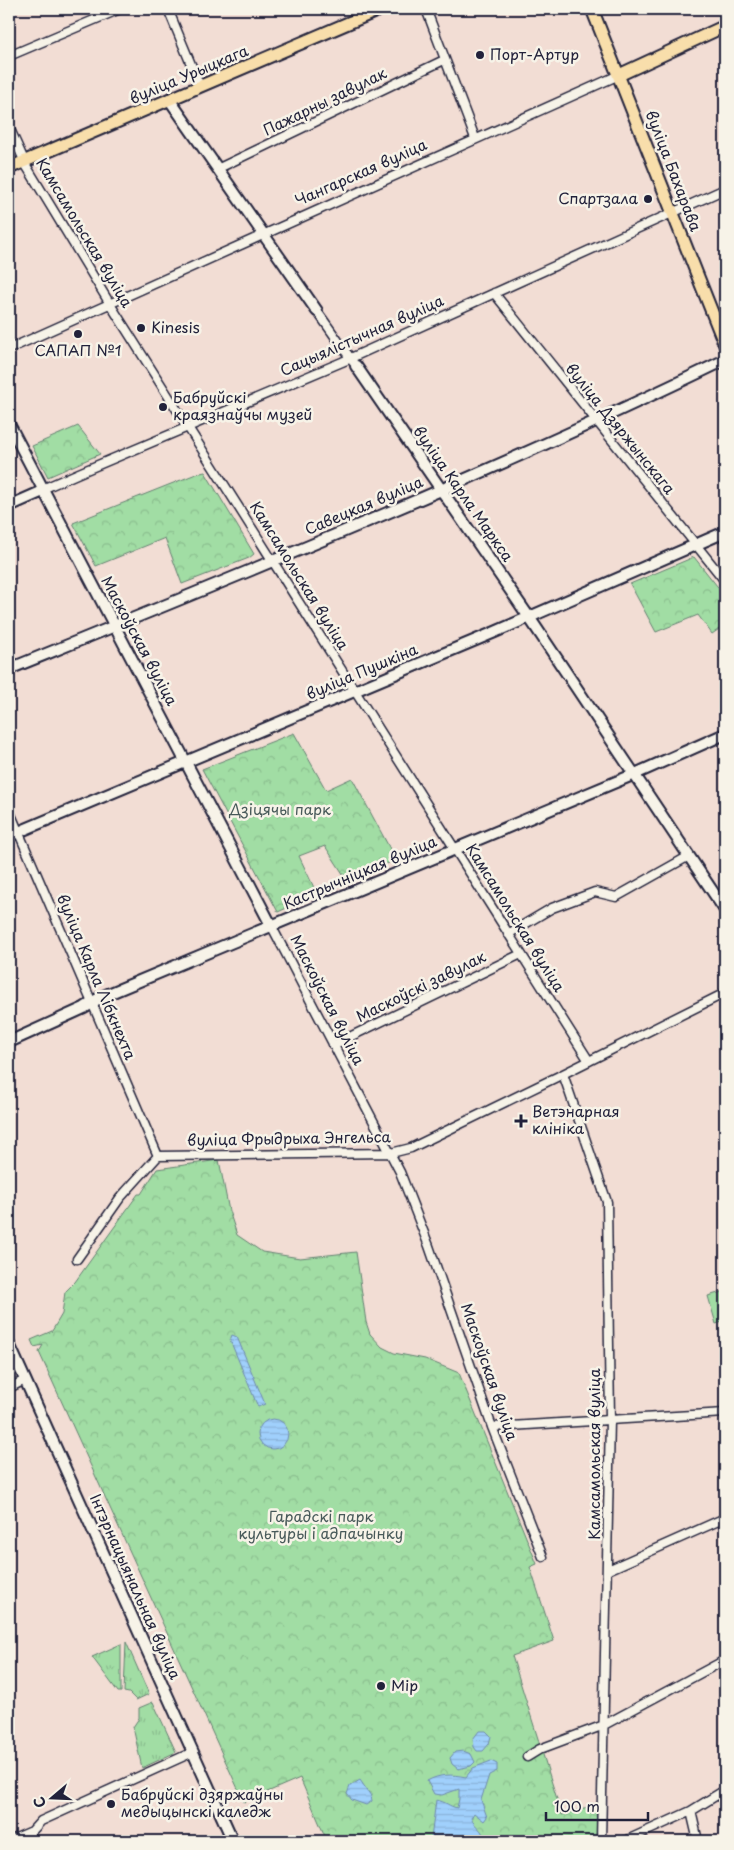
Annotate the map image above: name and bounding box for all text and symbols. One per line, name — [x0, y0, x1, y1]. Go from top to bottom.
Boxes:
street label: вуліца Урыцкага — [125, 38, 252, 109]
place label: Порт-Артур — [490, 42, 579, 65]
marker: Порт-Артур — [474, 49, 486, 61]
street label: Пажарны завулак — [259, 61, 390, 141]
street label: вуліца Бахарава — [641, 107, 708, 235]
street label: Чангарская вуліца — [291, 132, 431, 211]
street label: Камсамольская вуліца — [31, 153, 140, 312]
place label: Спартзала — [558, 186, 639, 209]
marker: Спартзала — [642, 193, 654, 205]
street label: Сацыялістычная вуліца — [276, 288, 448, 381]
place label: Kinesis — [151, 315, 200, 338]
marker: Kinesis — [135, 322, 147, 334]
marker: САПАП №1 — [72, 328, 84, 340]
place label: САПАП №1 — [34, 338, 122, 361]
street label: вуліца Дзяржынскага — [561, 357, 682, 499]
place label: Бабруйскі краязнаўчы музей — [173, 385, 312, 425]
marker: Бабруйскі краязнаўчы музей — [157, 401, 169, 413]
street label: вуліца Карла Маркса — [409, 420, 520, 566]
street label: Савецкая вуліца — [301, 469, 427, 540]
street label: Камсамольская вуліца — [245, 496, 356, 655]
street label: Маскоўская вуліца — [96, 571, 185, 710]
street label: вуліца Пушкіна — [302, 636, 422, 705]
park label: Дзіцячы парк — [228, 797, 331, 820]
street label: Кастрычніцкая вуліца — [279, 828, 441, 914]
street label: Камсамольская вуліца — [461, 838, 572, 997]
street label: вуліца Карла Лібкнехта — [52, 890, 143, 1063]
street label: Маскоўская вуліца — [285, 930, 372, 1069]
street label: Маскоўскі завулак — [352, 944, 489, 1027]
place label: Ветэнарная клініка — [532, 1099, 620, 1139]
marker: Ветэнарная клініка — [514, 1114, 528, 1128]
street label: вуліца Фрыдрыха Энгельса — [187, 1124, 392, 1151]
street label: Маскоўская вуліца — [456, 1300, 525, 1444]
street label: Камсамольская вуліца — [582, 1368, 605, 1540]
street label: Інтэрнацыянальная вуліца — [85, 1490, 188, 1683]
park label: Гарадскі парк культуры і адпачынку — [239, 1504, 403, 1544]
place label: Мір — [391, 1673, 418, 1696]
marker: Мір — [375, 1680, 387, 1692]
north arrow — [28, 1772, 78, 1822]
place label: Бабруйскі дзяржаўны медыцынскі каледж — [121, 1782, 283, 1822]
scale bar — [546, 1790, 649, 1822]
text: С — [28, 1794, 51, 1811]
text: 100 m — [554, 1794, 600, 1817]
marker: Бабруйскі дзяржаўны медыцынскі каледж — [105, 1798, 117, 1810]

